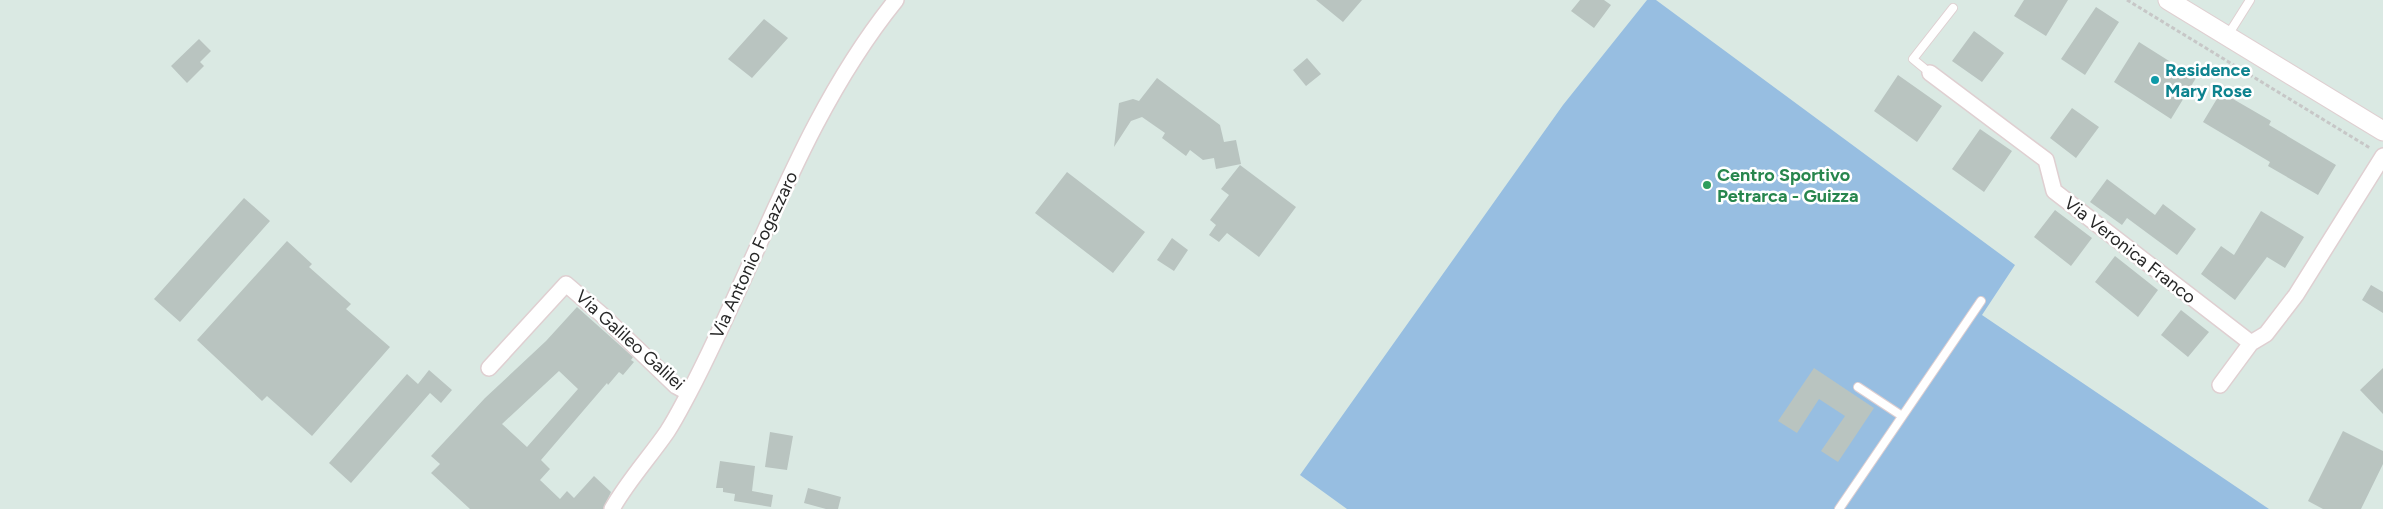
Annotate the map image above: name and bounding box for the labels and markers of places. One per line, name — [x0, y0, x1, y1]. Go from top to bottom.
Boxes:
place label: Residence Mary Rose — [2165, 59, 2252, 102]
marker: Residence Mary Rose — [2149, 74, 2161, 86]
place label: Centro Sportivo Petrarca - Guizza — [1717, 164, 1859, 207]
marker: Centro Sportivo Petrarca - Guizza — [1701, 179, 1713, 191]

